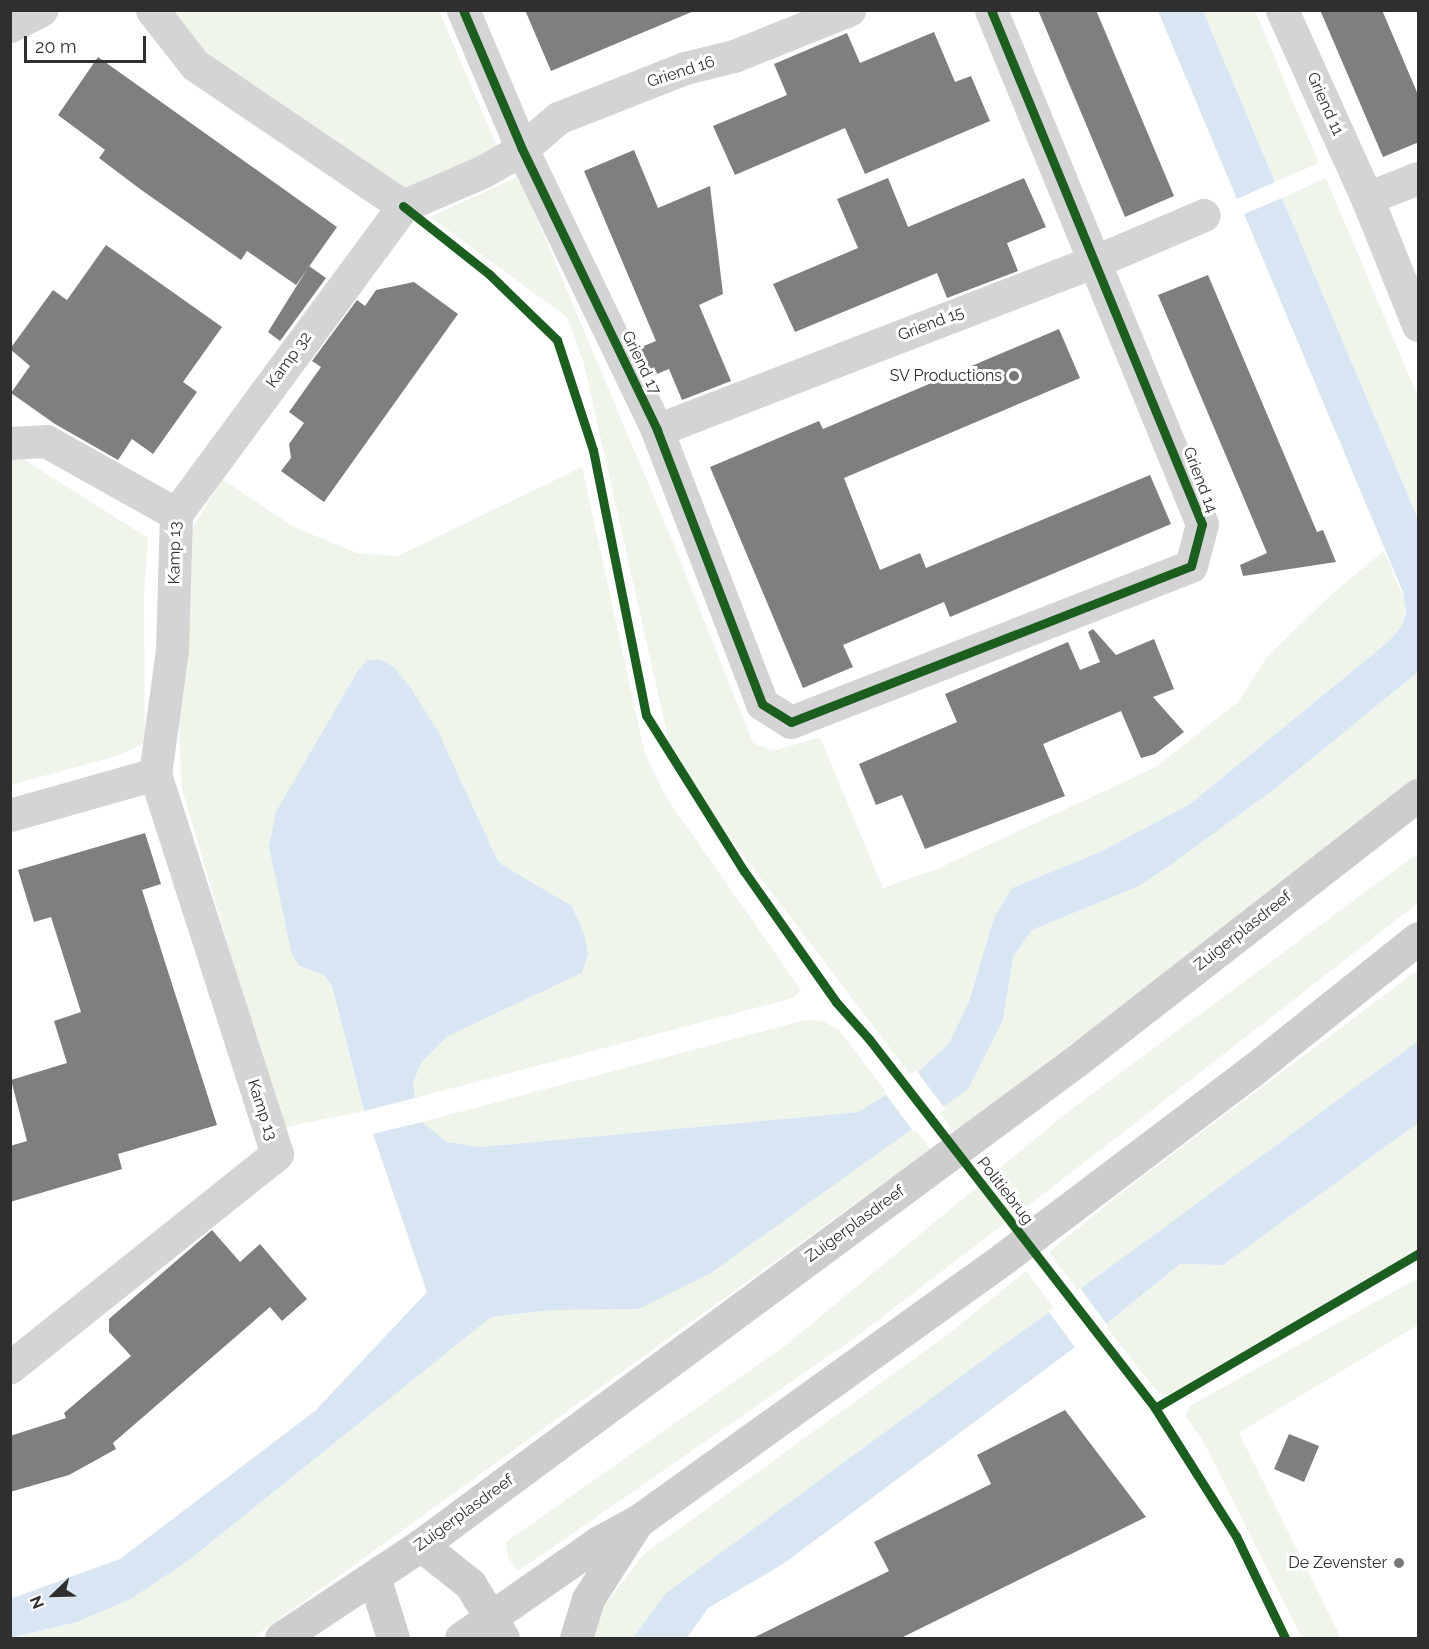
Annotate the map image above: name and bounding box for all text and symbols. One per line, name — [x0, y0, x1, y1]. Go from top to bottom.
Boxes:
scale bar — [27, 24, 148, 62]
text: 20 m — [35, 36, 77, 57]
street label: Griend 16 — [645, 52, 717, 92]
street label: Griend 11 — [1303, 69, 1347, 139]
street label: Griend 15 — [895, 303, 967, 345]
street label: Kamp 32 — [262, 328, 316, 392]
street label: Griend 17 — [617, 328, 665, 398]
place label: SV Productions — [889, 366, 1002, 386]
marker: SV Productions — [1007, 369, 1021, 383]
street label: Griend 14 — [1179, 444, 1221, 516]
street label: Kamp 13 — [165, 521, 185, 585]
street label: Zuigerplasdreef — [1191, 887, 1295, 975]
street label: Kamp 13 — [243, 1077, 281, 1143]
street label: Politiebrug — [973, 1153, 1037, 1229]
street label: Zuigerplasdreef — [802, 1182, 908, 1266]
street label: Zuigerplasdreef — [411, 1471, 517, 1555]
place label: De Zevenster — [1288, 1553, 1387, 1573]
marker: De Zevenster — [1392, 1556, 1406, 1570]
north arrow — [24, 1565, 84, 1625]
text: N — [26, 1593, 48, 1612]

